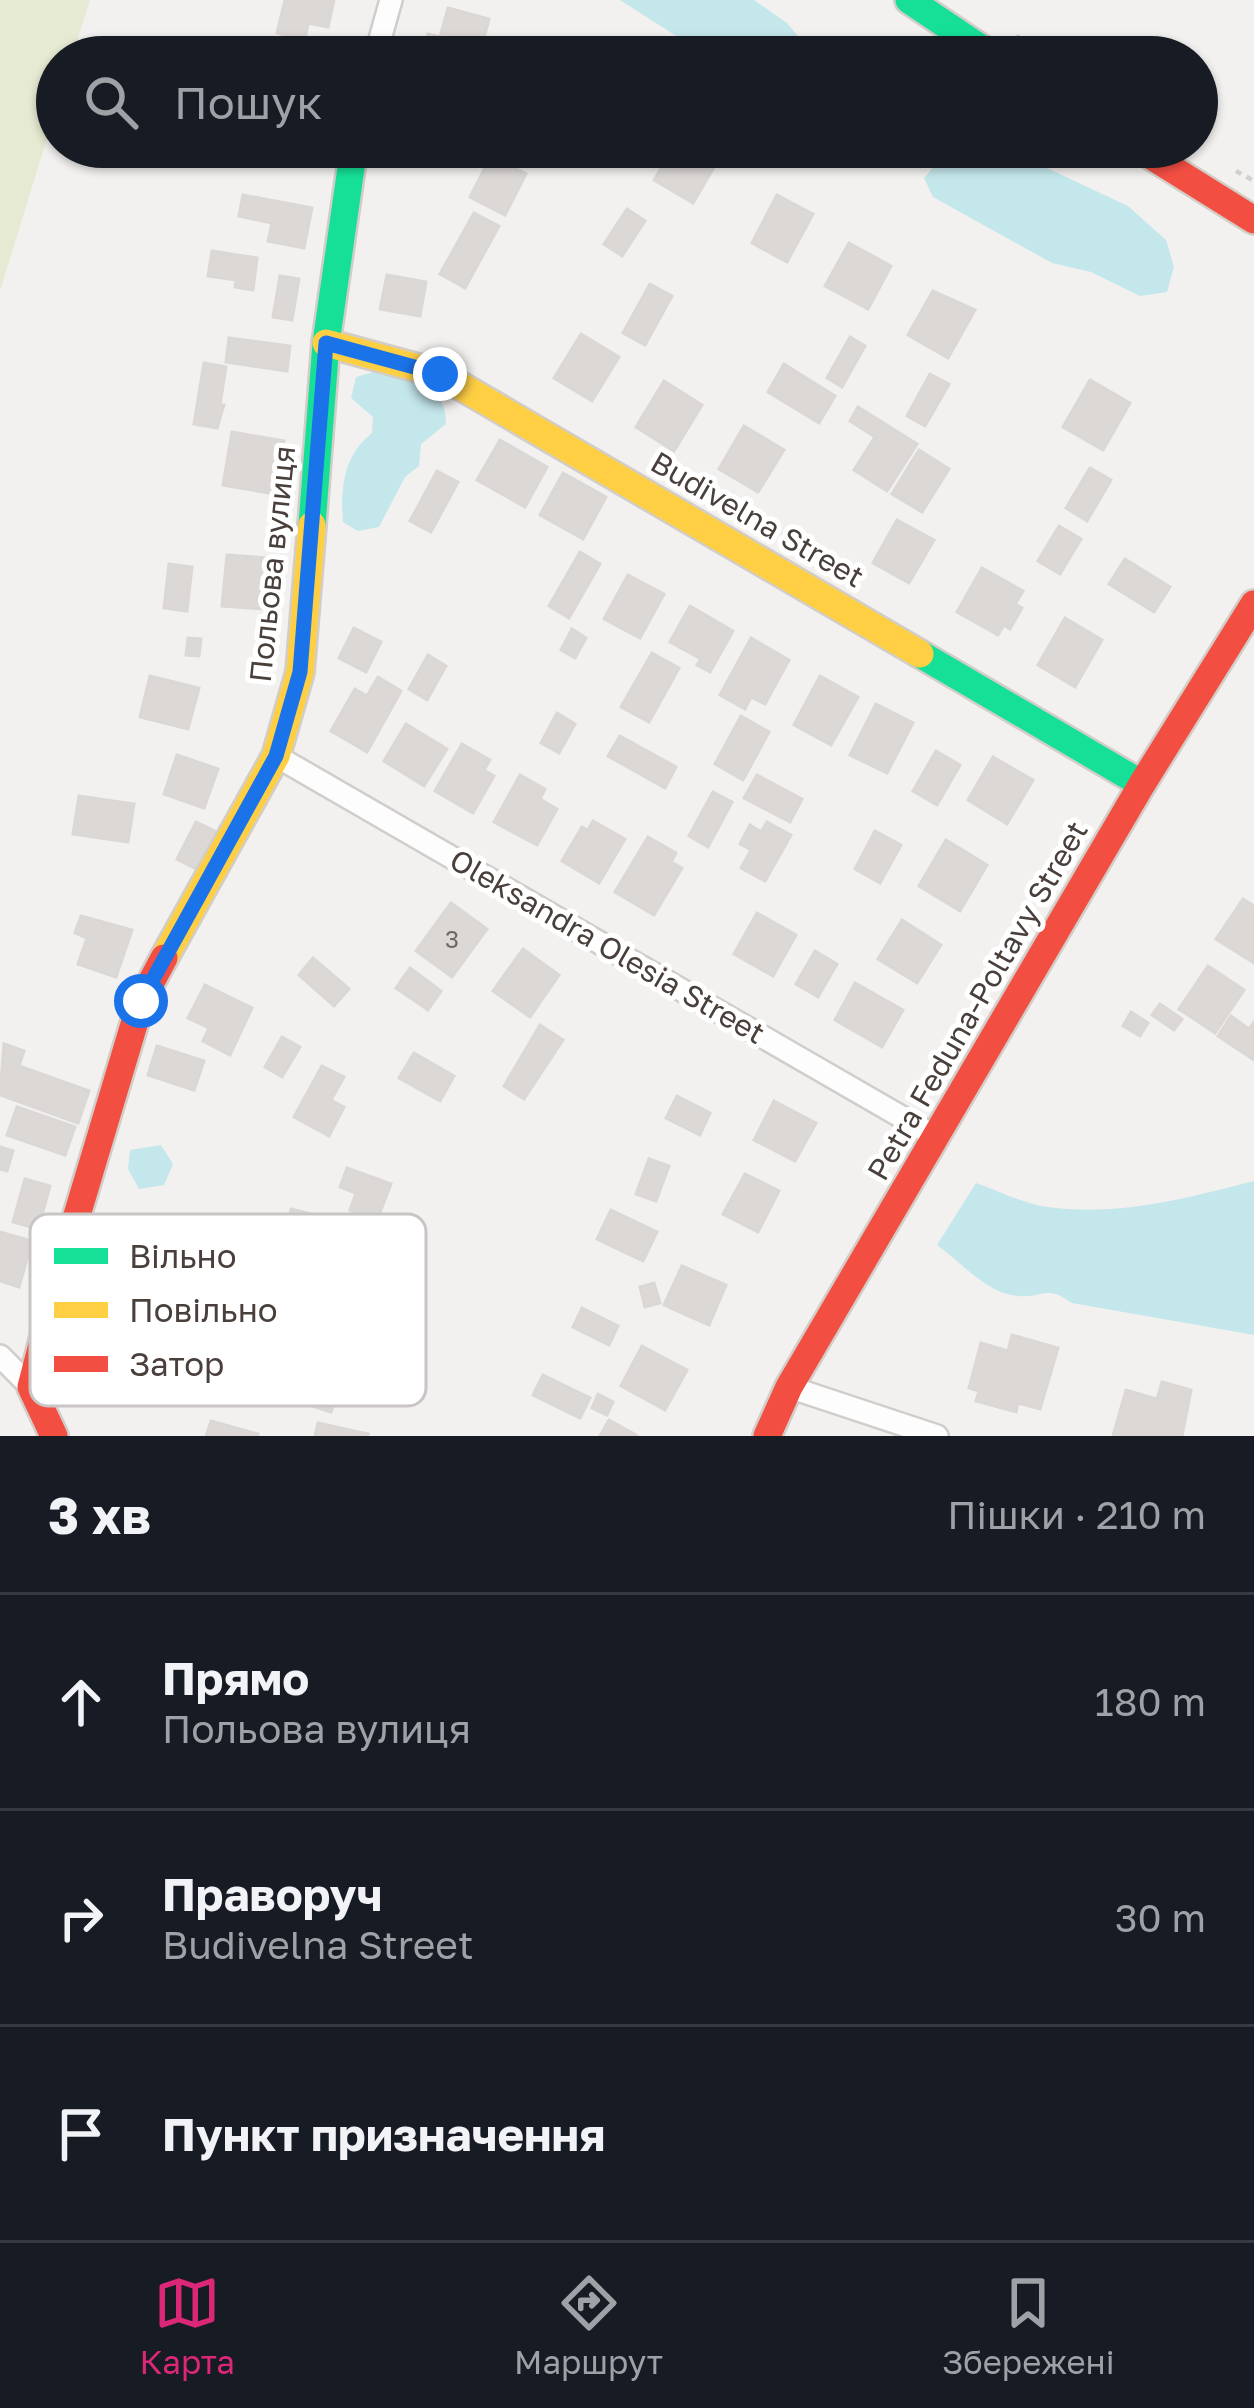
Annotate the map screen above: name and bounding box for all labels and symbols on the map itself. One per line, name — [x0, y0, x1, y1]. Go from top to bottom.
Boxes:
route end — [413, 347, 467, 401]
street label: Польова вулиця — [242, 444, 302, 684]
street label: Budivelna Street — [645, 444, 870, 595]
street label: Petra Feduna-Poltavy Street — [859, 815, 1095, 1186]
street label: Oleksandra Olesia Street — [444, 841, 771, 1051]
house number: 3 — [445, 924, 459, 953]
route start — [114, 974, 168, 1028]
legend — [30, 1214, 426, 1406]
text: Вільно — [129, 1236, 237, 1275]
text: Повільно — [129, 1290, 278, 1329]
text: Затор — [129, 1344, 224, 1383]

